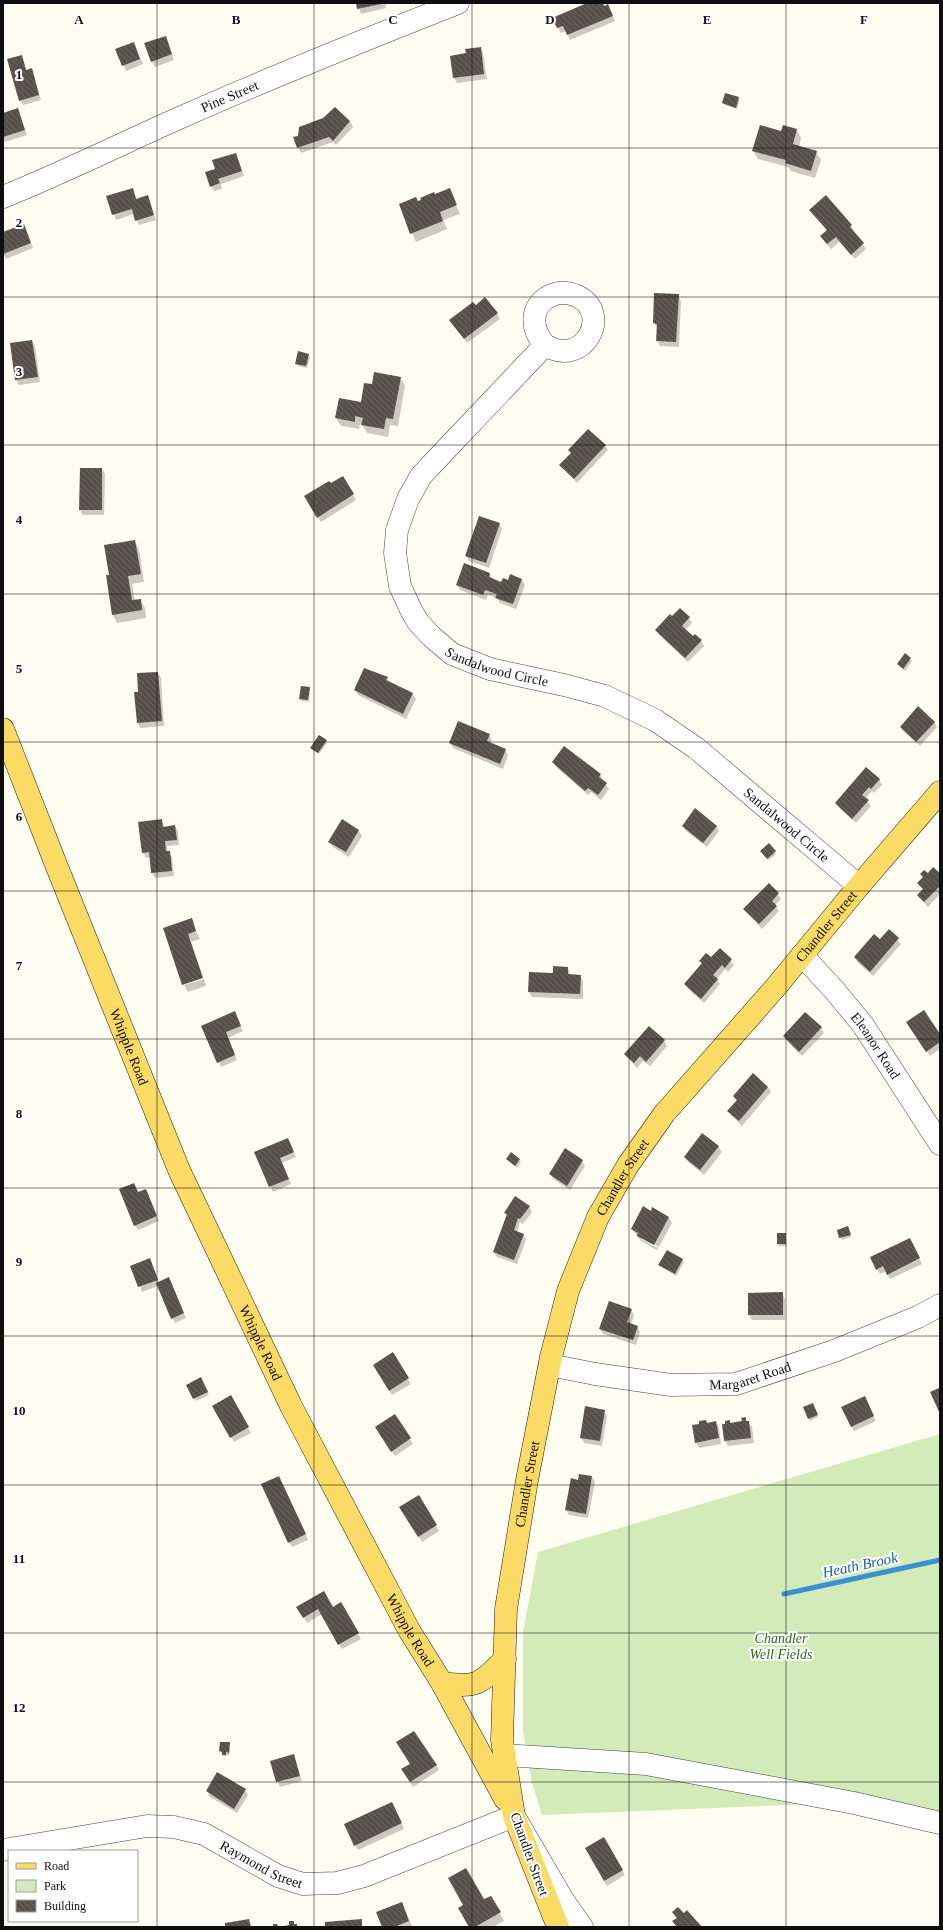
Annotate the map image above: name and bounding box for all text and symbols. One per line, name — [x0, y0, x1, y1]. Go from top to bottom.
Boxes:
text: A — [74, 12, 84, 27]
text: B — [232, 12, 241, 27]
text: C — [388, 12, 398, 27]
text: D — [545, 12, 555, 27]
text: E — [703, 12, 711, 27]
text: F — [860, 12, 868, 27]
text: 1 — [16, 67, 22, 82]
street label: Pine Street — [199, 78, 261, 116]
text: 2 — [16, 215, 22, 230]
text: 3 — [16, 364, 23, 379]
text: 4 — [16, 512, 23, 527]
street label: Sandalwood Circle — [442, 644, 550, 689]
text: 5 — [16, 661, 23, 676]
street label: Sandalwood Circle — [741, 785, 832, 865]
text: 6 — [16, 809, 23, 824]
street label: Chandler Street — [793, 888, 860, 965]
text: 7 — [16, 958, 23, 973]
street label: Whipple Road — [107, 1006, 151, 1087]
street label: Eleanor Road — [848, 1010, 903, 1082]
text: 8 — [16, 1106, 23, 1121]
street label: Chandler Street — [593, 1136, 652, 1219]
text: 9 — [16, 1254, 23, 1269]
street label: Whipple Road — [236, 1303, 285, 1383]
street label: Margaret Road — [709, 1359, 793, 1392]
text: 10 — [13, 1403, 26, 1418]
street label: Chandler Street — [512, 1440, 542, 1529]
water label: Heath Brook — [820, 1549, 899, 1581]
text: 11 — [13, 1551, 25, 1566]
street label: Whipple Road — [383, 1591, 437, 1669]
park label: Chandler Well Fields — [750, 1631, 813, 1662]
text: 12 — [13, 1700, 26, 1715]
street label: Chandler Street — [508, 1811, 552, 1898]
street label: Raymond Street — [217, 1838, 304, 1891]
legend — [8, 1850, 138, 1922]
text: Road — [44, 1859, 69, 1873]
text: Park — [44, 1879, 66, 1893]
text: Building — [44, 1899, 86, 1913]

